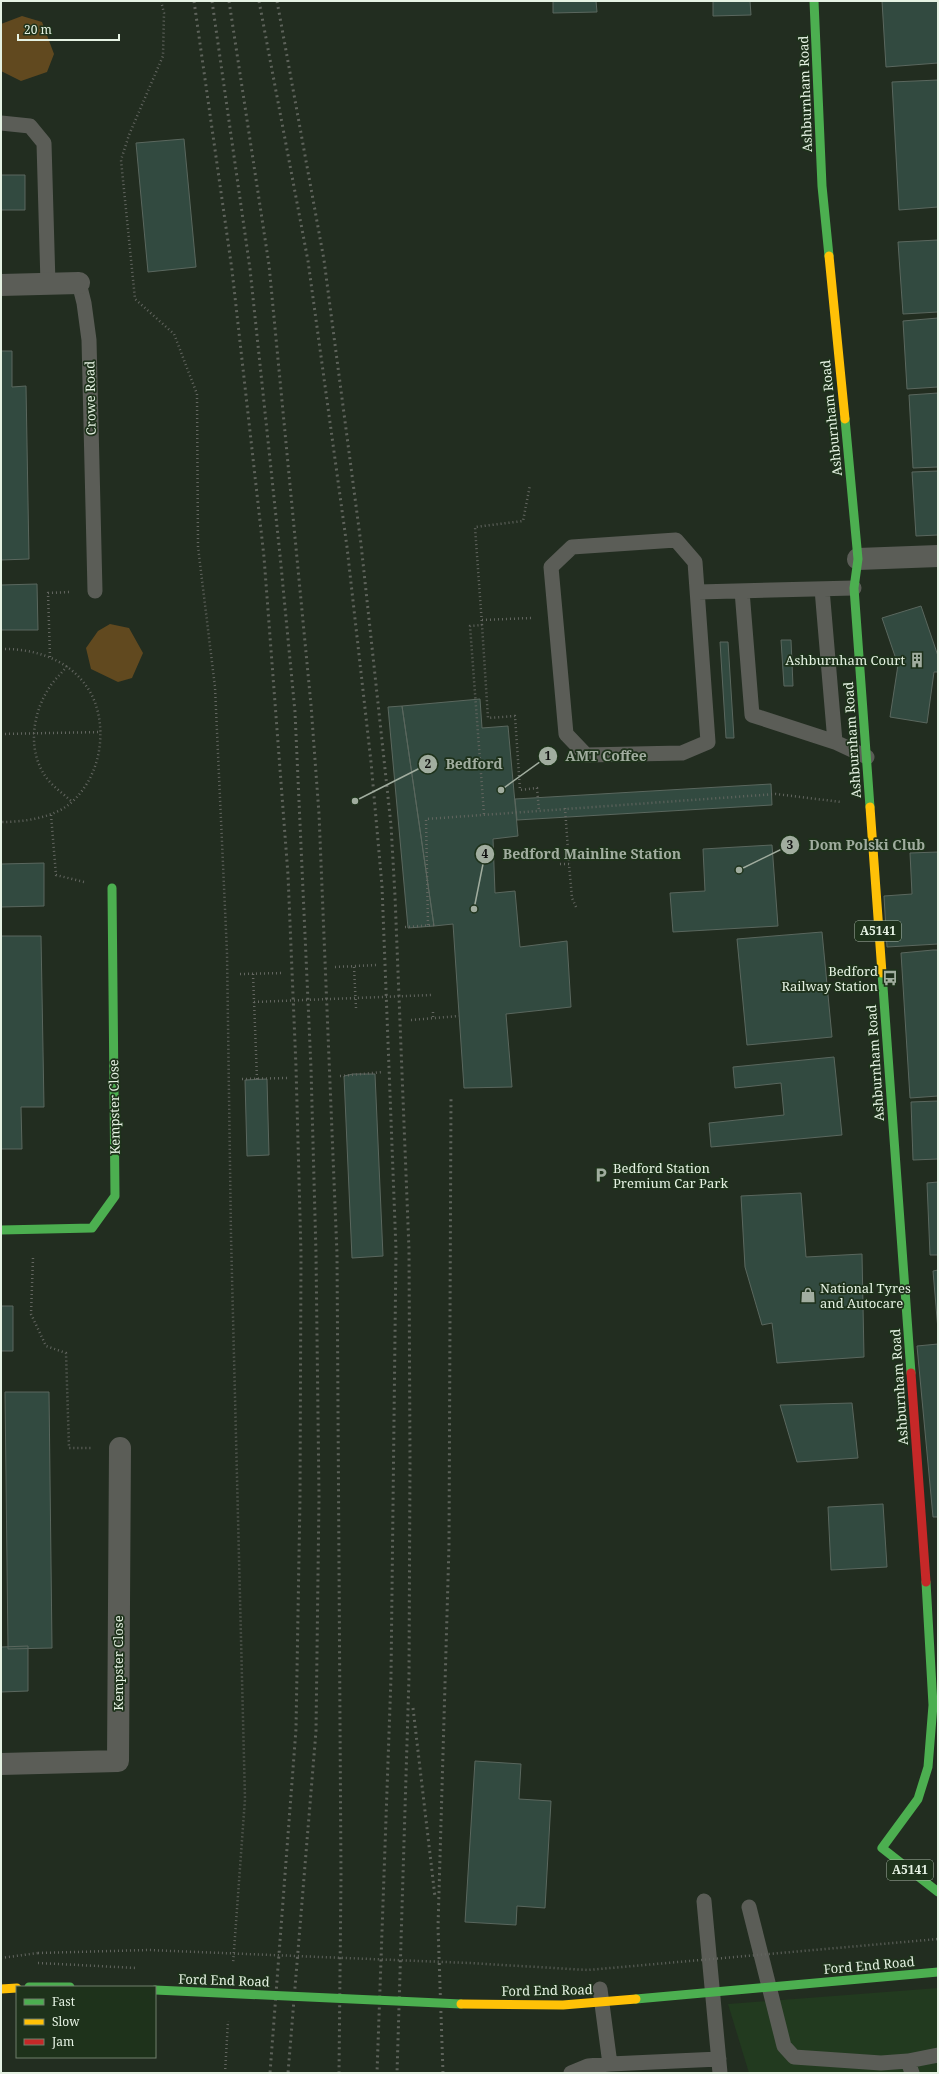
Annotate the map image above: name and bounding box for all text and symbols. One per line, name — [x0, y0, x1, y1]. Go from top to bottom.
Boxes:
scale bar — [18, 16, 119, 42]
text: 20 m — [24, 21, 52, 38]
street label: Ashburnham Road — [794, 35, 816, 153]
street label: Ashburnham Road — [816, 359, 846, 477]
street label: Crowe Road — [80, 361, 100, 435]
place label: Ashburnham Court — [785, 651, 905, 669]
building icon: Ashburnham Court — [908, 651, 926, 669]
street label: Ashburnham Road — [839, 681, 865, 799]
callout: AMT Coffee — [538, 743, 655, 769]
text: AMT Coffee — [565, 746, 647, 765]
text: 1 — [545, 747, 552, 764]
callout: Bedford — [418, 751, 511, 777]
text: Bedford — [445, 754, 503, 773]
text: 2 — [425, 755, 432, 772]
callout: Dom Polski Club — [780, 832, 933, 858]
text: Dom Polski Club — [809, 835, 925, 854]
text: 3 — [787, 836, 794, 853]
callout: Bedford Mainline Station — [475, 841, 690, 867]
text: Bedford Mainline Station — [503, 844, 681, 863]
text: 4 — [482, 845, 489, 862]
road number: A5141 — [855, 921, 901, 941]
place label: Bedford Railway Station — [781, 962, 879, 995]
bus stop icon: Bedford Railway Station — [881, 969, 899, 987]
street label: Ashburnham Road — [862, 1004, 888, 1122]
street label: Kempster Close — [104, 1059, 124, 1155]
place label: Bedford Station Premium Car Park — [613, 1159, 728, 1192]
parking icon: Bedford Station Premium Car Park — [592, 1166, 610, 1184]
place label: National Tyres and Autocare — [820, 1279, 911, 1312]
shop icon: National Tyres and Autocare — [799, 1286, 817, 1304]
street label: Ashburnham Road — [886, 1328, 912, 1446]
street label: Kempster Close — [109, 1615, 127, 1711]
road number: A5141 — [887, 1860, 933, 1880]
street label: Ford End Road — [823, 1952, 915, 1978]
street label: Ford End Road — [178, 1969, 270, 1991]
street label: Ford End Road — [501, 1980, 593, 2000]
legend — [16, 1986, 156, 2058]
text: Fast — [52, 1993, 75, 2010]
text: Slow — [52, 2013, 80, 2030]
text: Jam — [51, 2033, 74, 2050]

